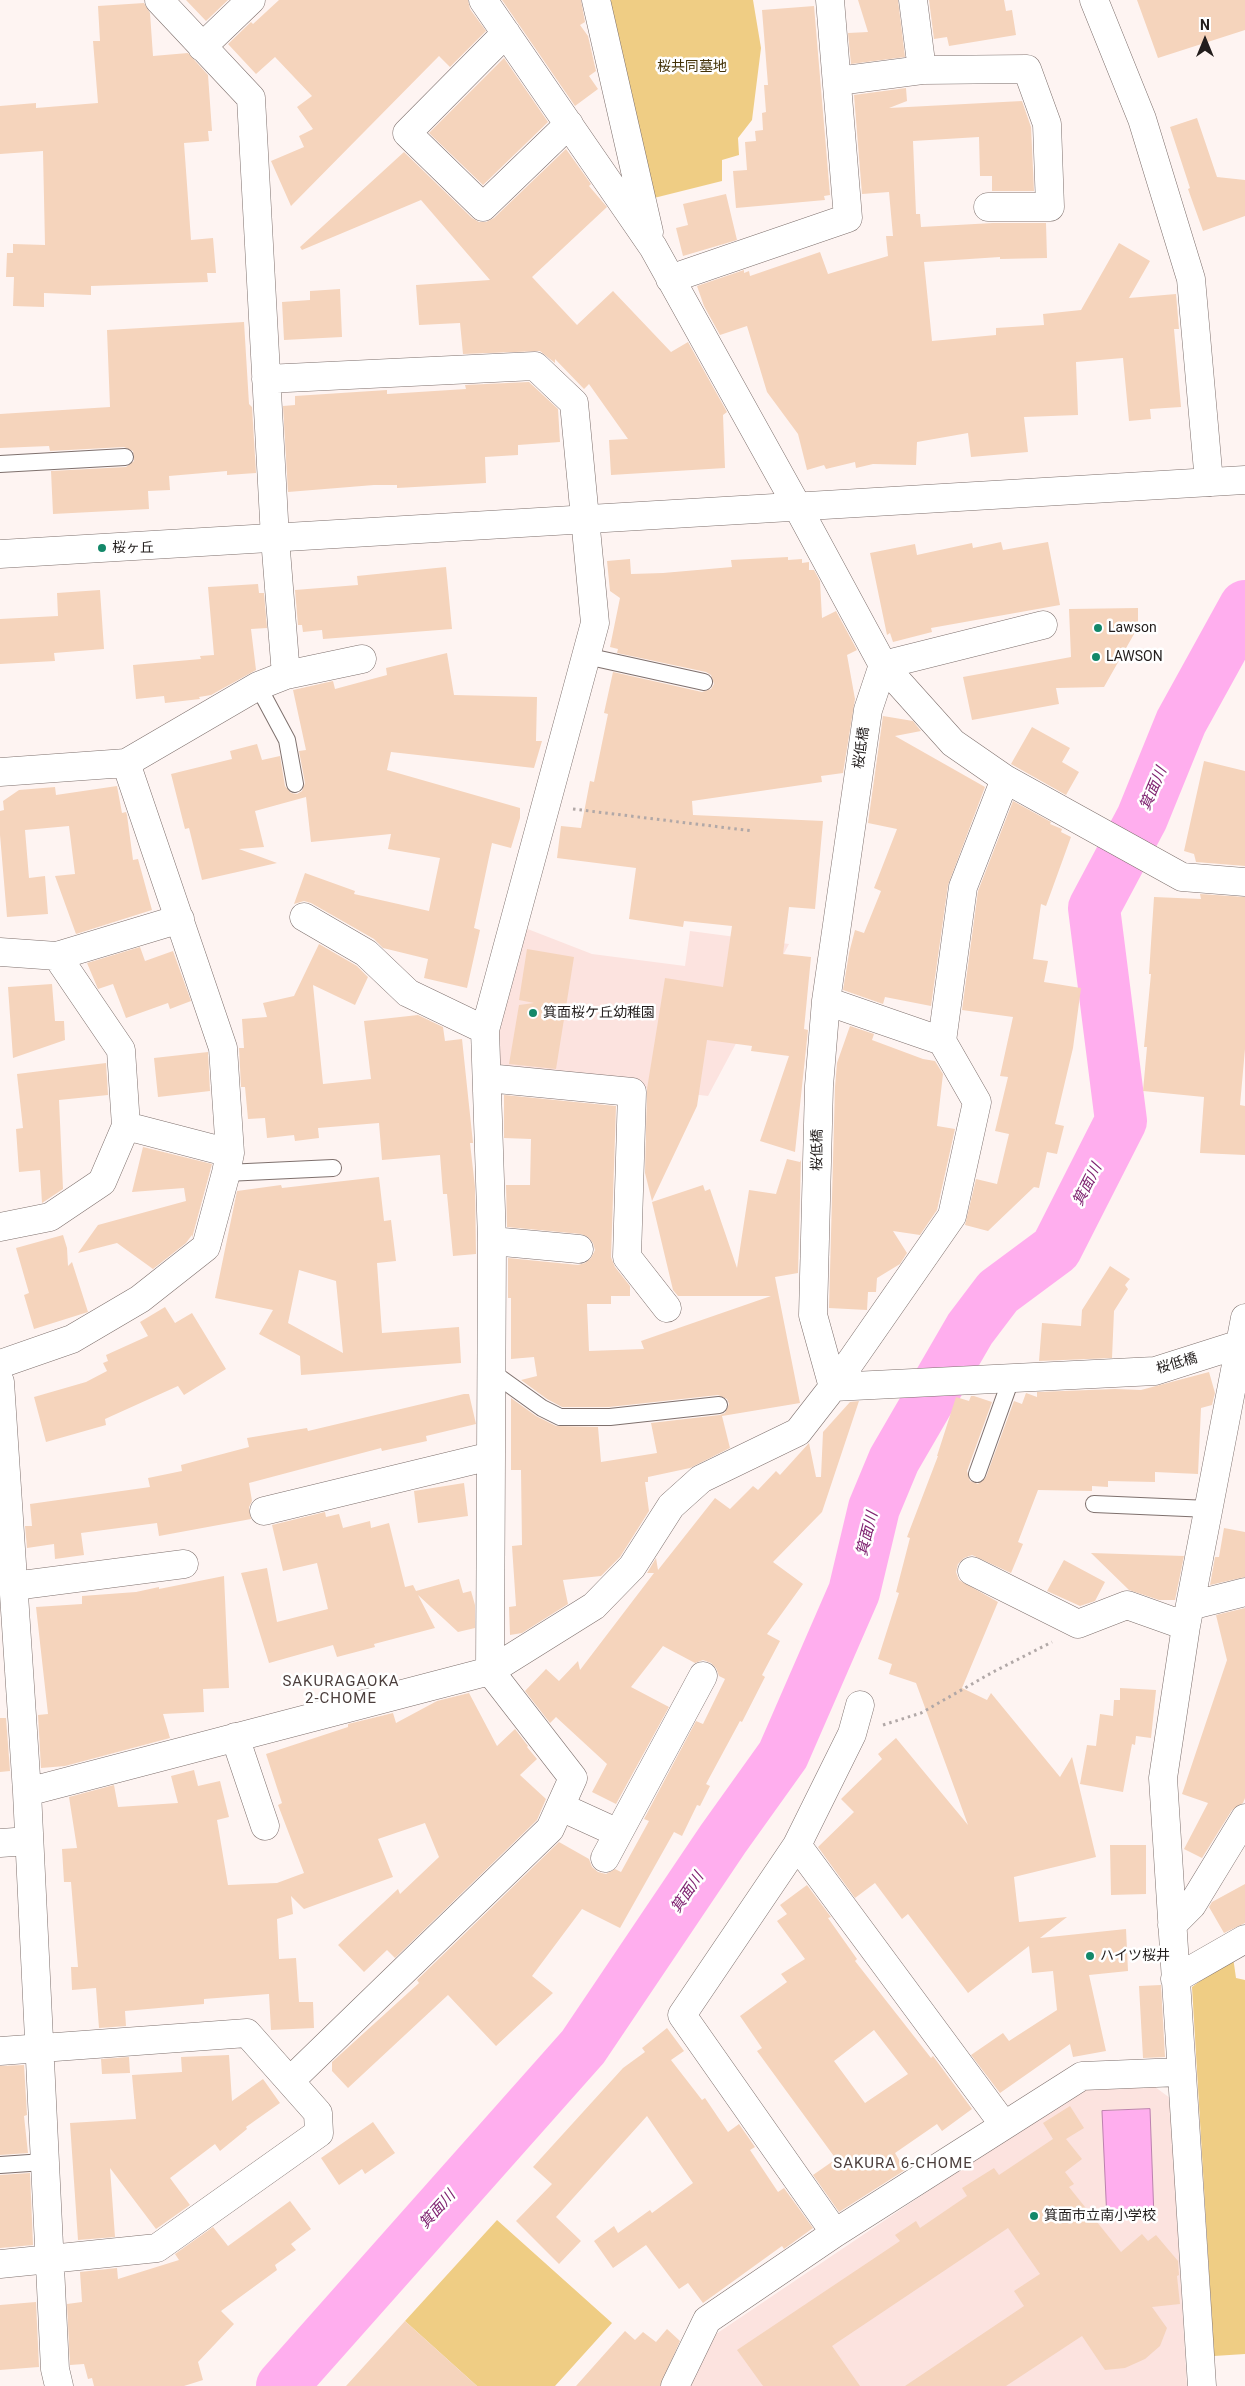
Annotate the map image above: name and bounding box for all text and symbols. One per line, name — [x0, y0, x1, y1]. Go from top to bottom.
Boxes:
north arrow — [1180, 15, 1230, 65]
text: N — [1200, 17, 1210, 33]
park label: 桜共同墓地 — [657, 59, 727, 75]
place label: 桜ヶ丘 — [112, 540, 154, 556]
marker: 桜ヶ丘 — [96, 542, 108, 554]
place label: Lawson — [1108, 620, 1157, 636]
marker: Lawson — [1092, 622, 1104, 634]
place label: LAWSON — [1106, 649, 1163, 665]
marker: LAWSON — [1090, 651, 1102, 663]
street label: 桜低橋 — [851, 726, 873, 770]
water label: 箕面川 — [1137, 765, 1171, 813]
place label: 箕面桜ケ丘幼稚園 — [543, 1005, 655, 1021]
marker: 箕面桜ケ丘幼稚園 — [527, 1007, 539, 1019]
street label: 桜低橋 — [809, 1129, 827, 1171]
water label: 箕面川 — [1070, 1161, 1106, 1209]
street label: 桜低橋 — [1154, 1350, 1200, 1378]
water label: 箕面川 — [854, 1510, 882, 1558]
district label: SAKURAGAOKA 2-CHOME — [281, 1673, 401, 1708]
water label: 箕面川 — [668, 1869, 708, 1917]
place label: ハイツ桜井 — [1100, 1948, 1170, 1964]
marker: ハイツ桜井 — [1084, 1950, 1096, 1962]
district label: SAKURA 6-CHOME — [831, 2155, 975, 2173]
water label: 箕面川 — [416, 2187, 460, 2233]
place label: 箕面市立南小学校 — [1044, 2208, 1156, 2224]
marker: 箕面市立南小学校 — [1028, 2210, 1040, 2222]

